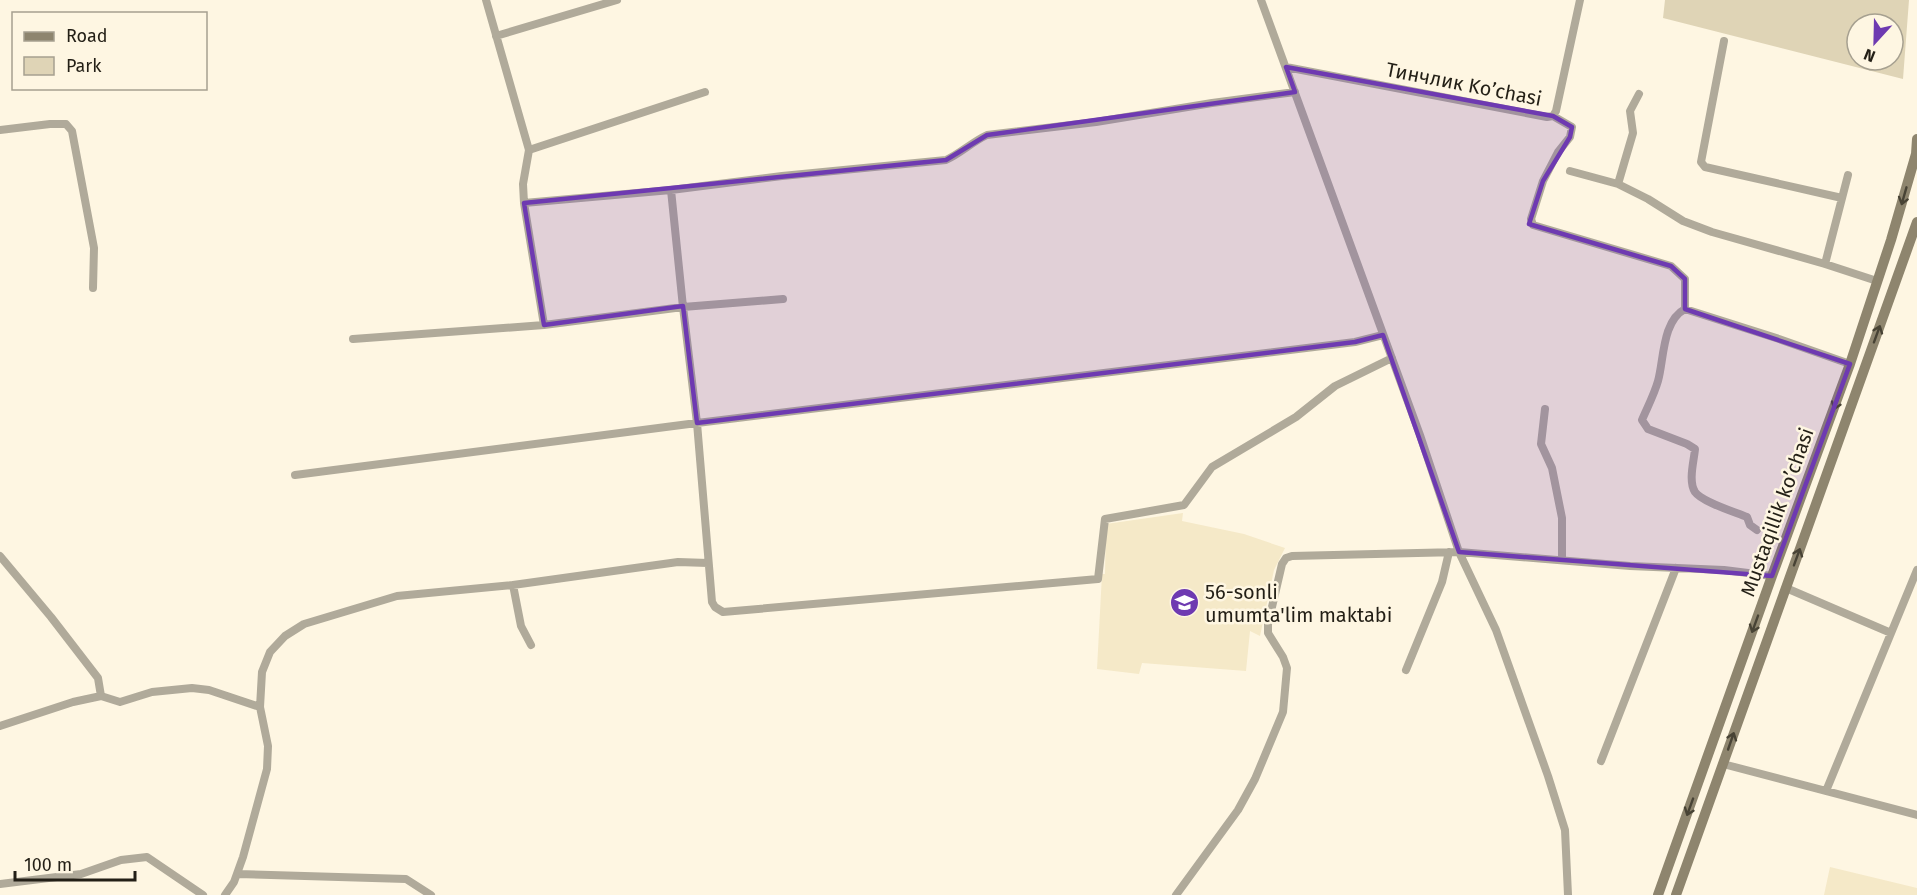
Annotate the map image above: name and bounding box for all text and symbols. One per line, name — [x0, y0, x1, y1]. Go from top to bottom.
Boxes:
legend — [12, 12, 207, 90]
north arrow — [1845, 12, 1905, 72]
text: Road — [66, 25, 108, 47]
text: N — [1861, 45, 1878, 66]
text: Park — [66, 55, 102, 77]
street label: Тинчлик Ko’chasi — [1384, 57, 1544, 111]
one-way arrow — [1898, 186, 1909, 205]
one-way arrow — [1873, 325, 1884, 344]
one-way arrow — [1830, 391, 1841, 410]
street label: Mustaqillik ko’chasi — [1735, 424, 1819, 600]
one-way arrow — [1792, 548, 1803, 567]
place label: 56-sonli umumta'lim maktabi — [1205, 580, 1392, 627]
school or university icon: 56-sonli umumta'lim maktabi — [1168, 587, 1200, 619]
one-way arrow — [1749, 614, 1760, 632]
one-way arrow — [1727, 732, 1738, 751]
one-way arrow — [1683, 797, 1694, 816]
scale bar — [15, 844, 135, 882]
text: 100 m — [24, 854, 72, 876]

